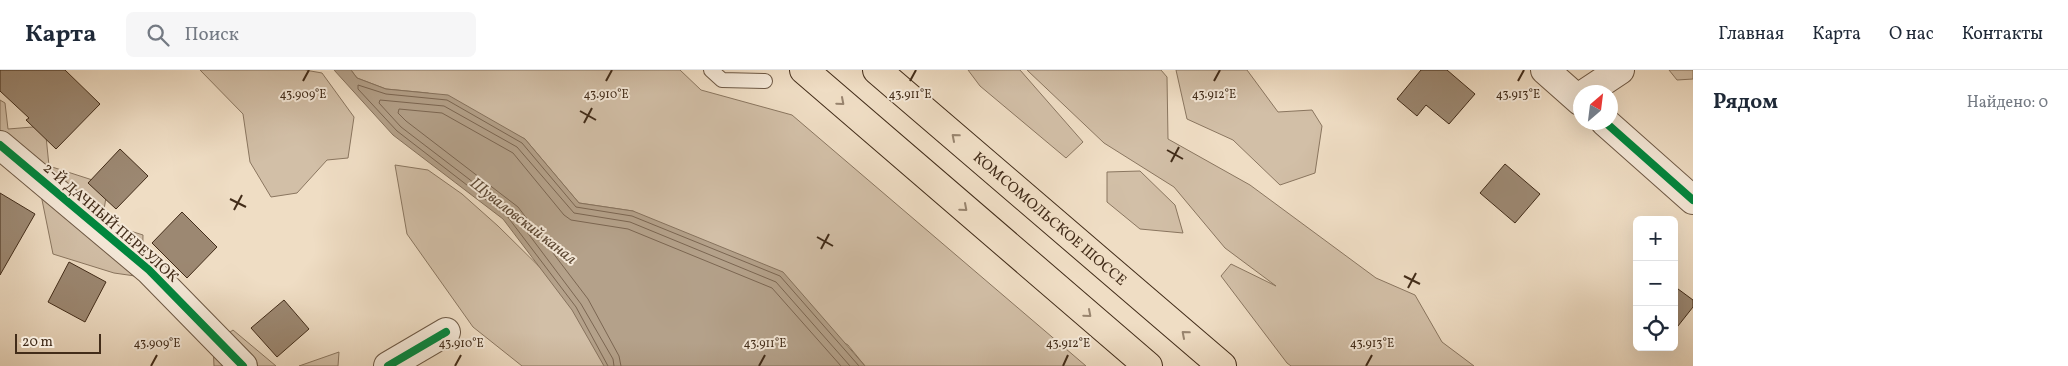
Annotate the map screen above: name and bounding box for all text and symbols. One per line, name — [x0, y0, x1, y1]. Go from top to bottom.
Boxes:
search box — [126, 12, 476, 57]
text: Карта — [25, 18, 96, 52]
icon: search — [144, 21, 172, 49]
text: Поиск — [184, 22, 239, 48]
text: Главная — [1718, 22, 1784, 47]
text: Карта — [1812, 22, 1861, 47]
text: О нас — [1889, 22, 1934, 47]
text: Контакты — [1962, 22, 2043, 47]
north arrow — [1573, 85, 1618, 130]
text: 43.909°E — [279, 87, 327, 103]
text: 43.910°E — [583, 87, 629, 103]
text: 43.911°E — [889, 87, 931, 103]
text: 43.912°E — [1192, 87, 1236, 103]
text: 43.913°E — [1496, 87, 1540, 103]
text: Рядом — [1713, 88, 1778, 117]
text: Найдено: 0 — [1967, 92, 2048, 114]
one-way arrow — [836, 96, 845, 105]
one-way arrow — [952, 134, 961, 143]
street label: КОМСОМОЛЬСКОЕ ШОССЕ — [968, 148, 1130, 291]
street label: 2-Й ДАЧНЫЙ ПЕРЕУЛОК — [38, 158, 182, 288]
water label: Шуваловский канал — [465, 173, 581, 270]
one-way arrow — [959, 202, 968, 211]
map controls — [1633, 216, 1678, 351]
button: + — [1633, 216, 1678, 261]
button: − — [1633, 261, 1678, 306]
button: locate — [1633, 306, 1678, 351]
one-way arrow — [1082, 308, 1091, 317]
scale bar — [15, 331, 101, 354]
one-way arrow — [1182, 332, 1191, 340]
text: 20 m — [22, 333, 53, 352]
text: 43.909°E — [133, 336, 181, 352]
text: 43.910°E — [438, 336, 484, 352]
text: 43.911°E — [744, 336, 786, 352]
text: 43.912°E — [1046, 336, 1090, 352]
text: 43.913°E — [1350, 336, 1394, 352]

